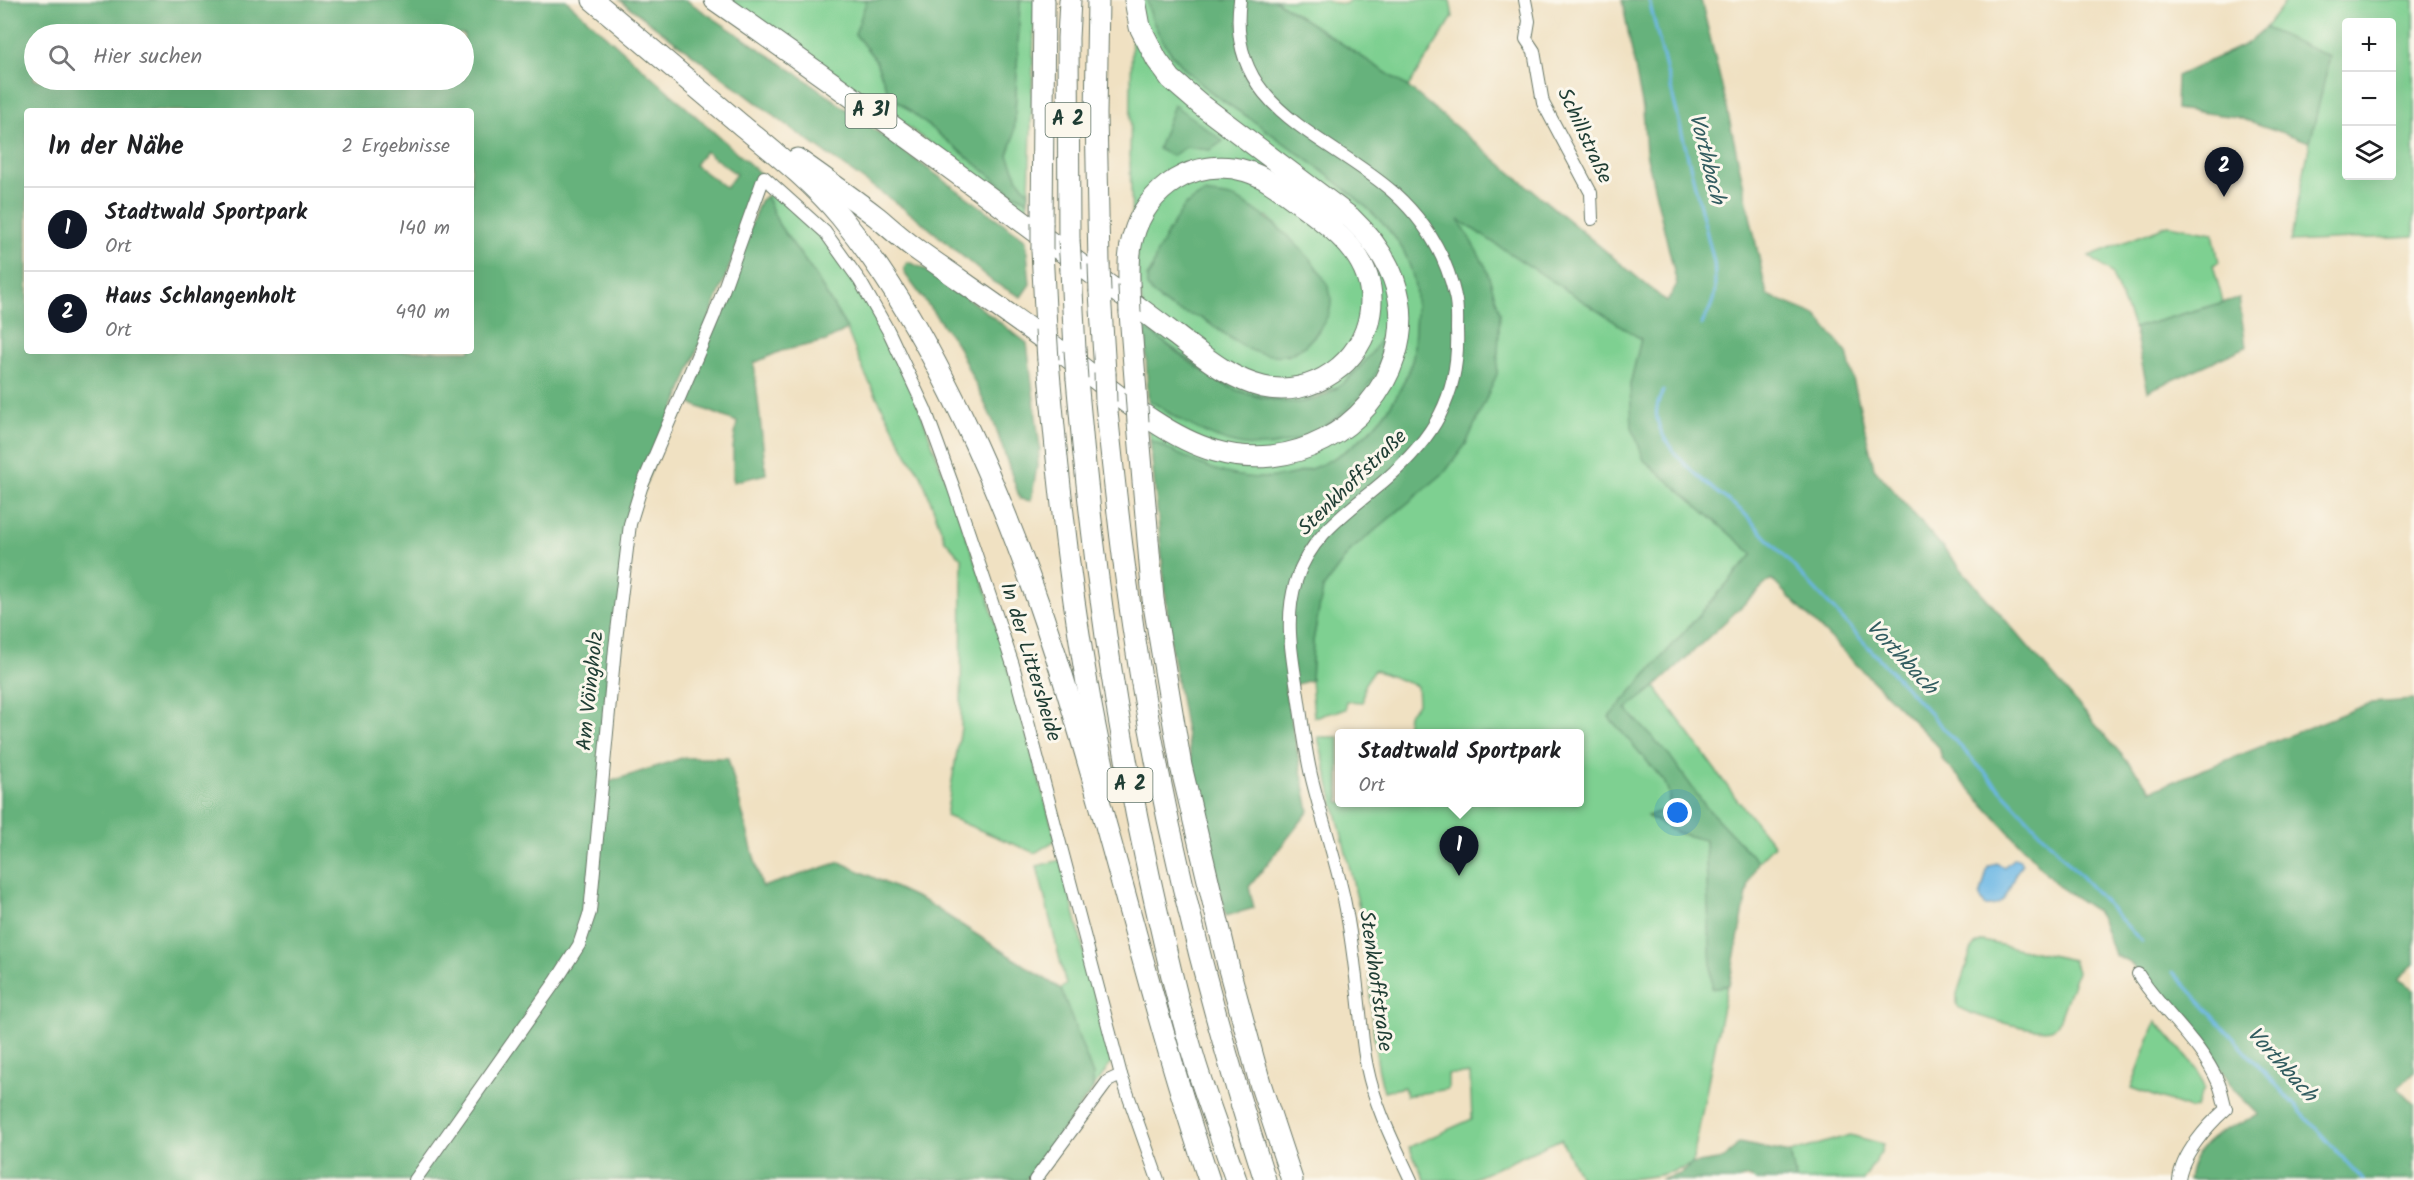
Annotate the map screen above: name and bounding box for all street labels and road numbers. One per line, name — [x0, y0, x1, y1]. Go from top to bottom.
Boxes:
street label: Schillstraße — [1547, 83, 1621, 190]
road number: A 31 — [846, 94, 896, 128]
road number: A 2 — [1046, 103, 1090, 137]
street label: Stenkhoffstraße — [1290, 421, 1416, 544]
street label: In der Littersheide — [990, 578, 1070, 746]
street label: Am Vöingholz — [568, 630, 614, 752]
road number: A 2 — [1108, 768, 1152, 802]
street label: Stenkhoffstraße — [1349, 908, 1401, 1054]

